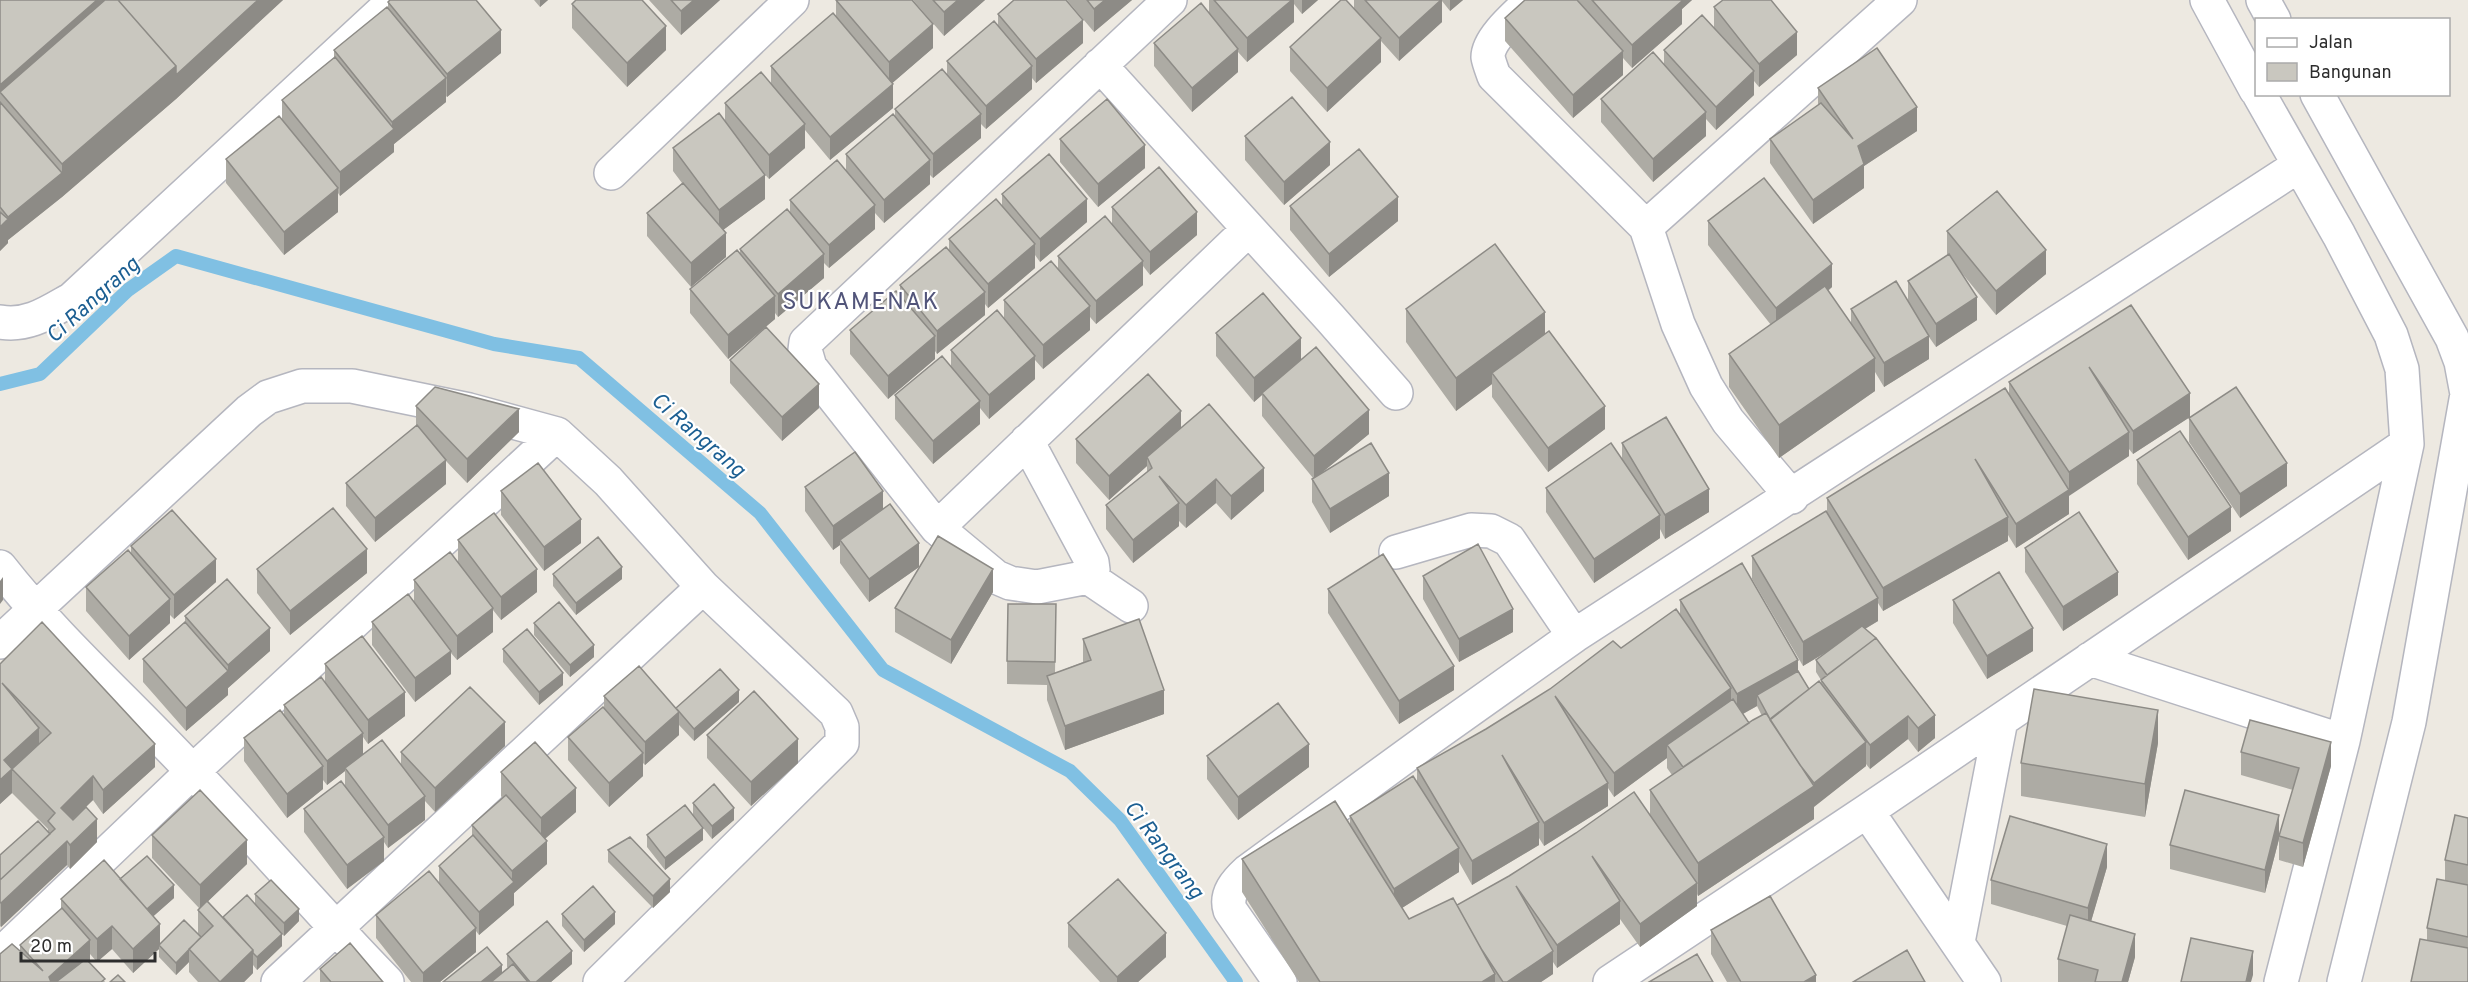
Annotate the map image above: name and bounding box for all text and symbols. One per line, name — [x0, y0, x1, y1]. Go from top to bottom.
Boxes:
legend — [2255, 18, 2450, 96]
text: Jalan — [2309, 32, 2353, 55]
text: Bangunan — [2309, 62, 2392, 85]
water label: Ci Rangrang — [41, 251, 147, 350]
district label: SUKAMENAK — [782, 288, 940, 318]
water label: Ci Rangrang — [644, 387, 751, 485]
water label: Ci Rangrang — [1117, 796, 1210, 906]
scale bar — [21, 925, 154, 963]
text: 20 m — [30, 936, 72, 959]

